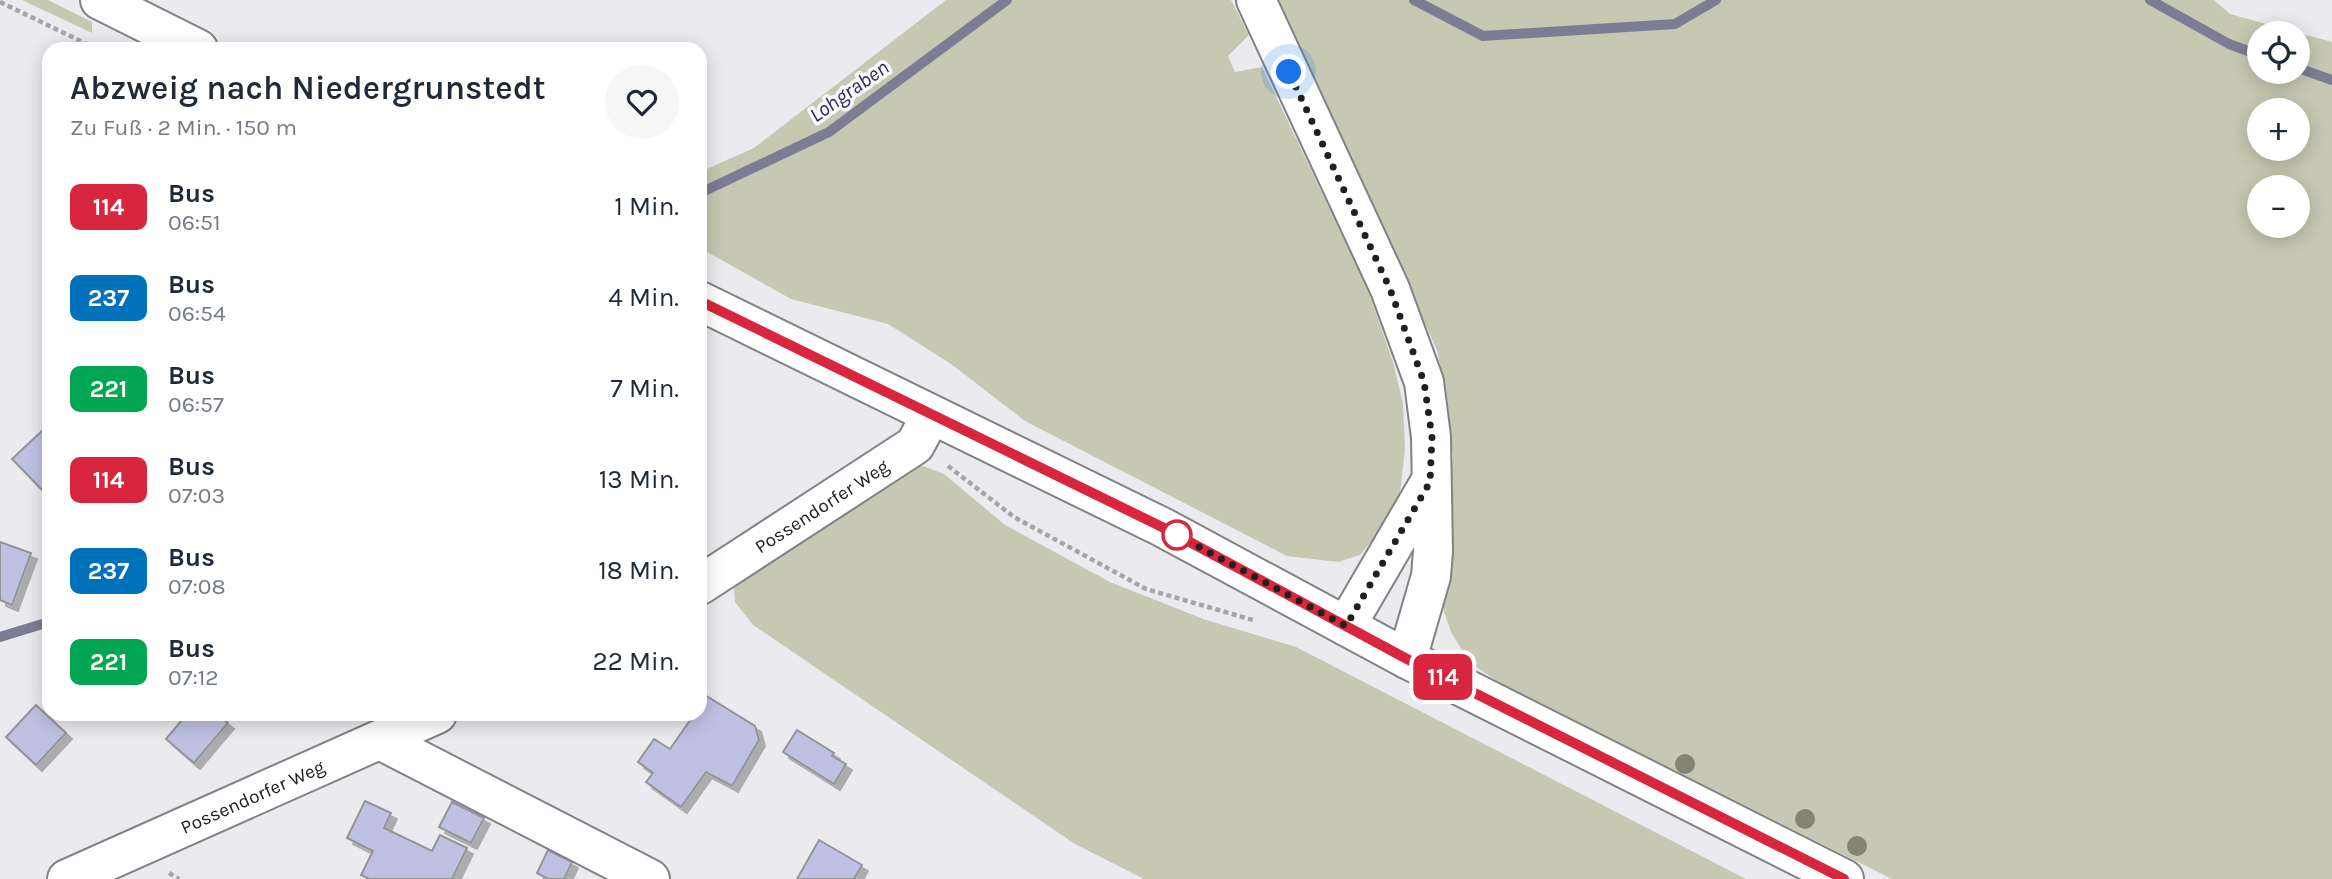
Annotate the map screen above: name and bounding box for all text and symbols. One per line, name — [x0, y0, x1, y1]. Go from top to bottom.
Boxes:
map controls — [2247, 21, 2310, 238]
button: locate — [2247, 21, 2310, 84]
your location — [1271, 54, 1306, 89]
water label: Lohgraben — [805, 55, 893, 127]
button: heart — [605, 65, 679, 139]
text: Abzweig nach Niedergrunstedt — [70, 69, 546, 107]
button: + — [2247, 98, 2310, 161]
text: Zu Fuß · 2 Min. · 150 m — [70, 114, 297, 141]
button: − — [2247, 175, 2310, 238]
text: Bus — [168, 178, 215, 209]
text: 1 Min. — [614, 191, 679, 222]
text: 114 — [93, 193, 124, 221]
text: 06:51 — [168, 209, 221, 236]
text: Bus — [168, 269, 215, 300]
text: 4 Min. — [608, 282, 679, 313]
text: 237 — [88, 284, 129, 312]
text: 06:54 — [168, 300, 226, 327]
text: Bus — [168, 360, 215, 391]
text: 7 Min. — [611, 373, 679, 404]
text: 221 — [90, 375, 127, 403]
text: 06:57 — [168, 391, 224, 418]
text: Bus — [168, 451, 215, 482]
street label: Possendorfer Weg — [751, 455, 893, 558]
text: 13 Min. — [599, 464, 679, 495]
text: 114 — [93, 466, 124, 494]
text: 07:03 — [168, 482, 225, 509]
unlabelled marker — [1162, 520, 1192, 550]
text: Bus — [168, 542, 215, 573]
text: 18 Min. — [598, 555, 679, 586]
text: 237 — [88, 557, 129, 585]
text: 07:08 — [168, 573, 226, 600]
text: Bus — [168, 633, 215, 664]
text: 22 Min. — [593, 646, 679, 677]
text: 221 — [90, 648, 127, 676]
line badge: 114 — [1403, 654, 1483, 700]
text: 114 — [1427, 663, 1459, 691]
text: 07:12 — [168, 664, 219, 691]
street label: Possendorfer Weg — [177, 755, 328, 839]

